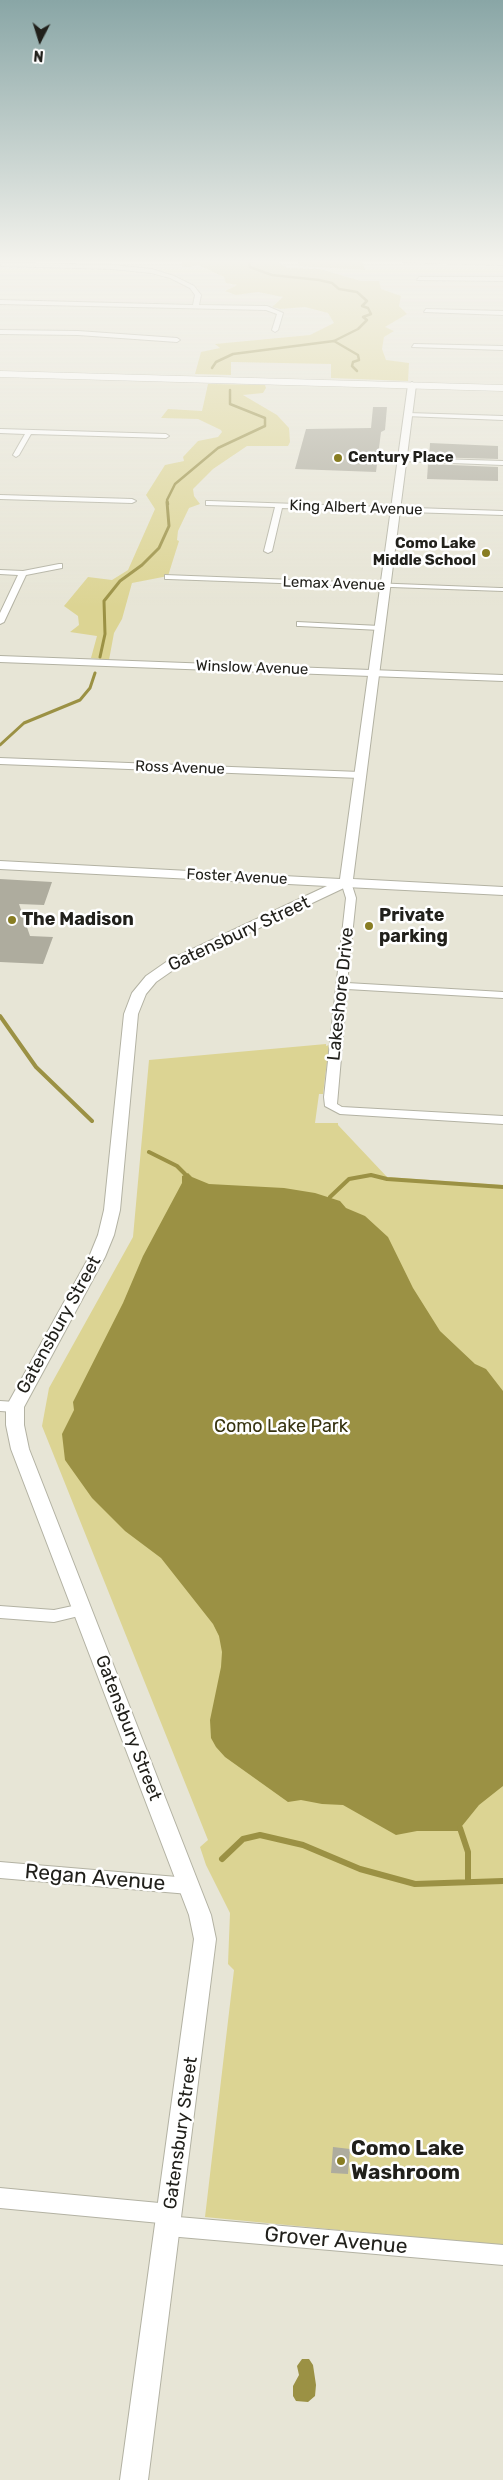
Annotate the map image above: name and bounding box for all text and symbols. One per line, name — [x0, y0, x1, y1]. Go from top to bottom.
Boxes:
north arrow — [15, 15, 65, 65]
text: N — [33, 47, 44, 64]
place label: Century Place — [348, 449, 454, 467]
marker: Century Place — [332, 452, 344, 464]
street label: King Albert Avenue — [289, 497, 423, 519]
place label: Como Lake Middle School — [373, 535, 476, 570]
marker: Como Lake Middle School — [480, 547, 492, 559]
street label: Lemax Avenue — [282, 573, 386, 595]
street label: Winslow Avenue — [195, 657, 309, 679]
street label: Ross Avenue — [135, 757, 225, 779]
street label: Foster Avenue — [186, 865, 288, 889]
street label: Gatensbury Street — [165, 892, 313, 976]
place label: Private parking — [379, 905, 448, 948]
place label: The Madison — [22, 909, 134, 931]
marker: The Madison — [6, 914, 18, 926]
marker: Private parking — [363, 920, 375, 932]
street label: Lakeshore Drive — [323, 926, 359, 1062]
street label: Gatensbury Street — [12, 1252, 106, 1398]
park label: Como Lake Park — [214, 1416, 348, 1438]
street label: Gatensbury Street — [90, 1652, 166, 1804]
street label: Regan Avenue — [24, 1859, 166, 1897]
street label: Gatensbury Street — [160, 2055, 202, 2211]
place label: Como Lake Washroom — [351, 2136, 464, 2186]
marker: Como Lake Washroom — [335, 2155, 347, 2167]
street label: Grover Avenue — [263, 2222, 409, 2260]

